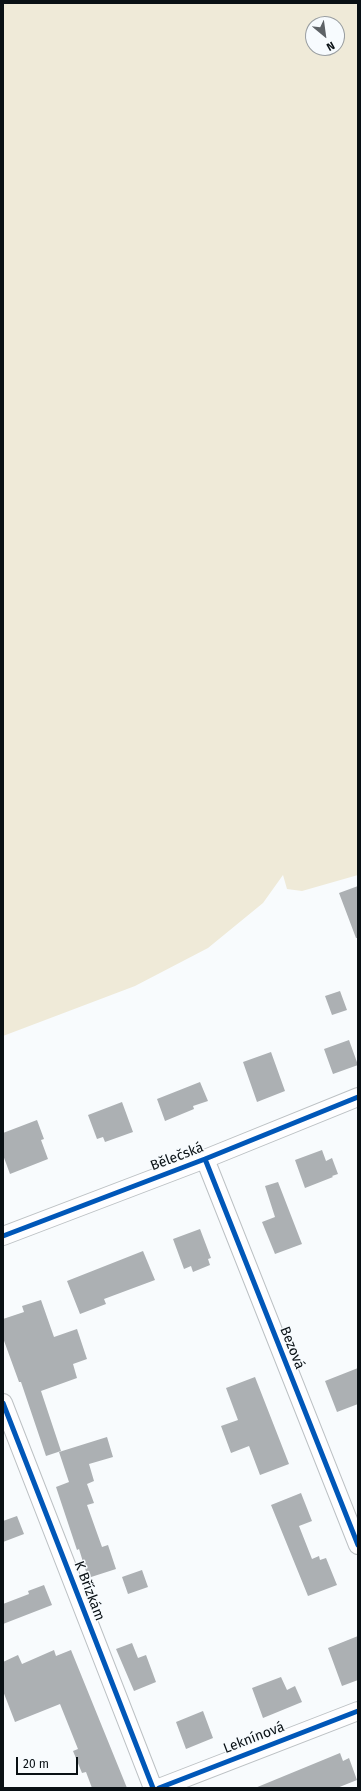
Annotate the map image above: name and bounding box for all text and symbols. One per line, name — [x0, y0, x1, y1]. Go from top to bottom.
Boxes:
north arrow — [305, 16, 345, 56]
text: N — [324, 39, 337, 54]
street label: Bělečská — [148, 1139, 206, 1175]
street label: Bezová — [276, 1324, 308, 1372]
street label: K Břízkám — [70, 1559, 108, 1623]
street label: Leknínová — [221, 1719, 287, 1757]
scale bar — [18, 1749, 80, 1775]
text: 20 m — [23, 1757, 49, 1771]

